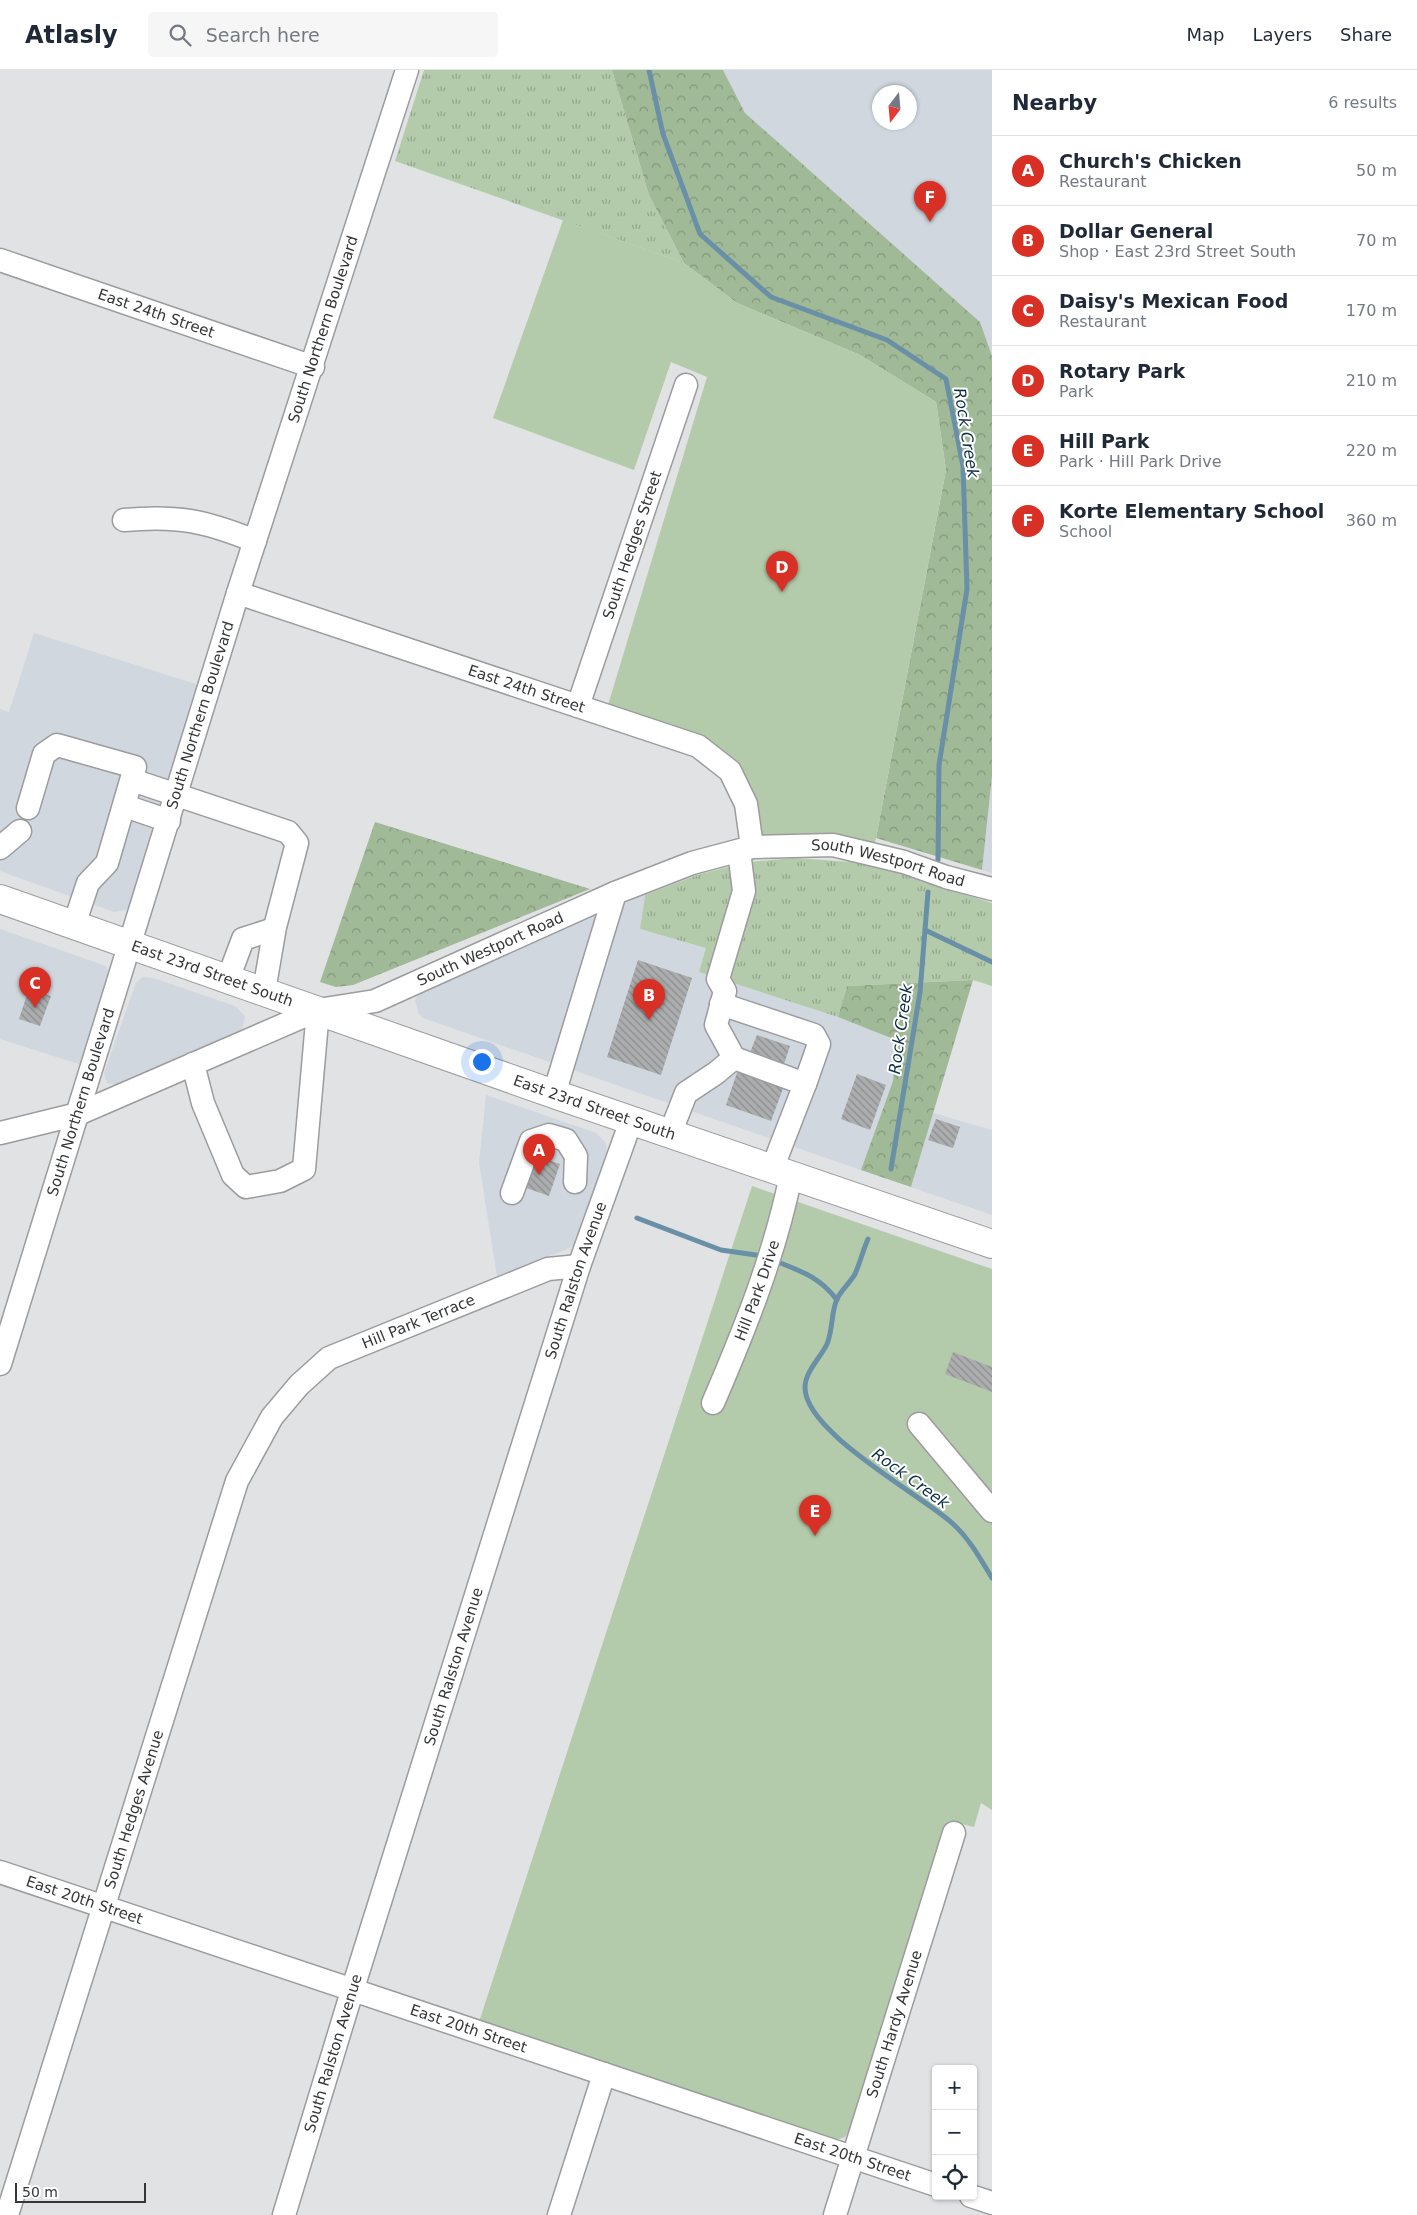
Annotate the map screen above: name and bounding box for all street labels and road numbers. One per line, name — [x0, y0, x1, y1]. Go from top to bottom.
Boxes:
street label: South Northern Boulevard — [285, 233, 362, 425]
street label: East 24th Street — [95, 285, 217, 342]
street label: South Hedges Street — [599, 468, 666, 621]
street label: South Northern Boulevard — [163, 619, 238, 811]
street label: East 24th Street — [466, 661, 587, 717]
street label: South Westport Road — [811, 836, 967, 891]
street label: South Westport Road — [414, 908, 566, 990]
street label: East 23rd Street South — [129, 937, 296, 1011]
street label: South Northern Boulevard — [43, 1006, 118, 1198]
street label: East 23rd Street South — [511, 1071, 678, 1144]
street label: South Ralston Avenue — [541, 1199, 610, 1361]
street label: Hill Park Drive — [731, 1238, 783, 1344]
street label: Hill Park Terrace — [359, 1291, 478, 1353]
street label: South Ralston Avenue — [420, 1585, 487, 1748]
street label: South Hedges Avenue — [101, 1728, 167, 1891]
street label: East 20th Street — [24, 1872, 145, 1928]
street label: South Hardy Avenue — [863, 1948, 926, 2100]
street label: South Ralston Avenue — [301, 1972, 366, 2135]
street label: East 20th Street — [408, 2001, 529, 2057]
street label: East 20th Street — [792, 2129, 913, 2185]

